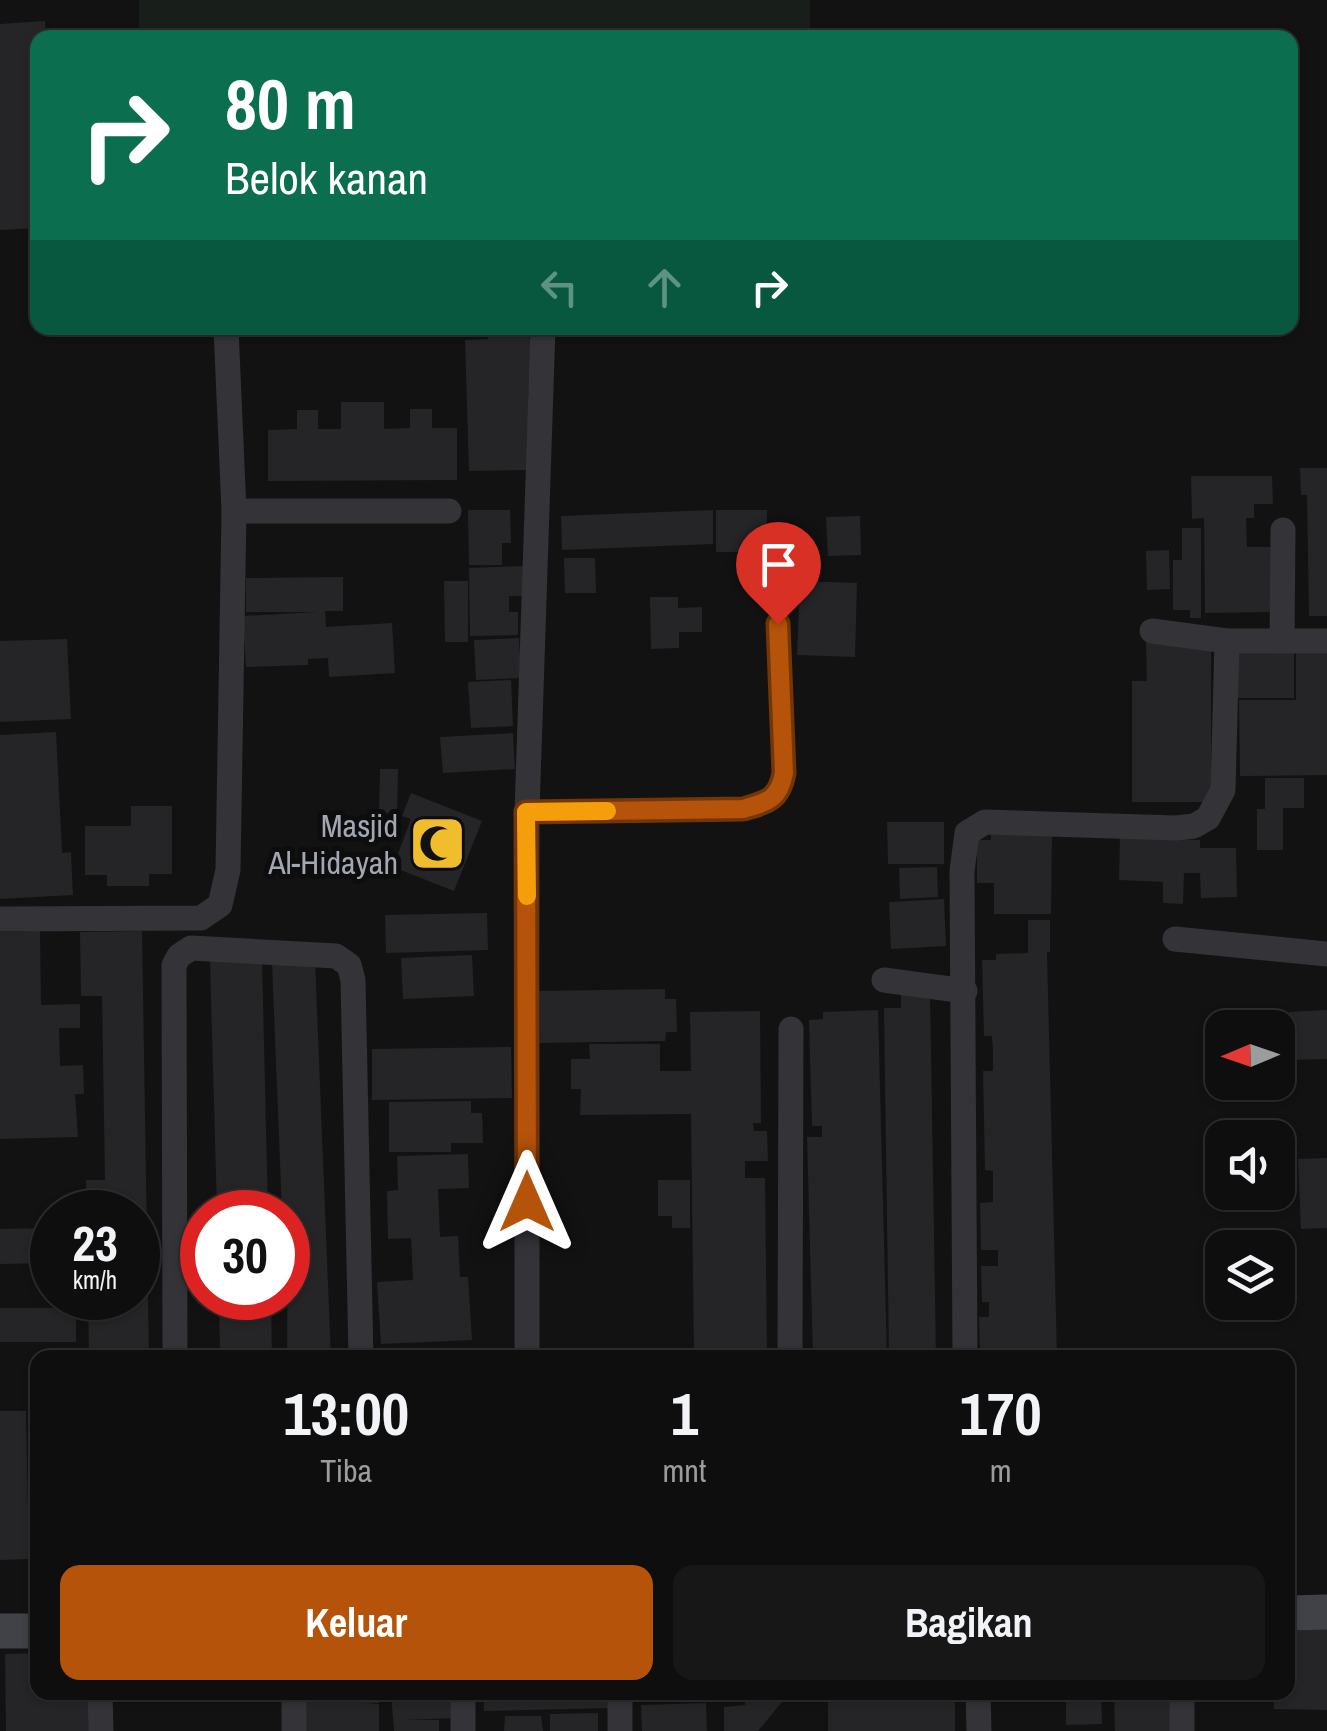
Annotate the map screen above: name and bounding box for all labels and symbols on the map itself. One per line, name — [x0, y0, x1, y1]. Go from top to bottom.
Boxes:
pin — [736, 522, 821, 625]
place label: Masjid Al-Hidayah — [267, 804, 398, 884]
mosque icon: Masjid Al-Hidayah — [407, 814, 467, 874]
north arrow — [1205, 1010, 1295, 1100]
position arrow — [475, 1150, 579, 1254]
speed limit sign: 30 — [180, 1190, 310, 1320]

